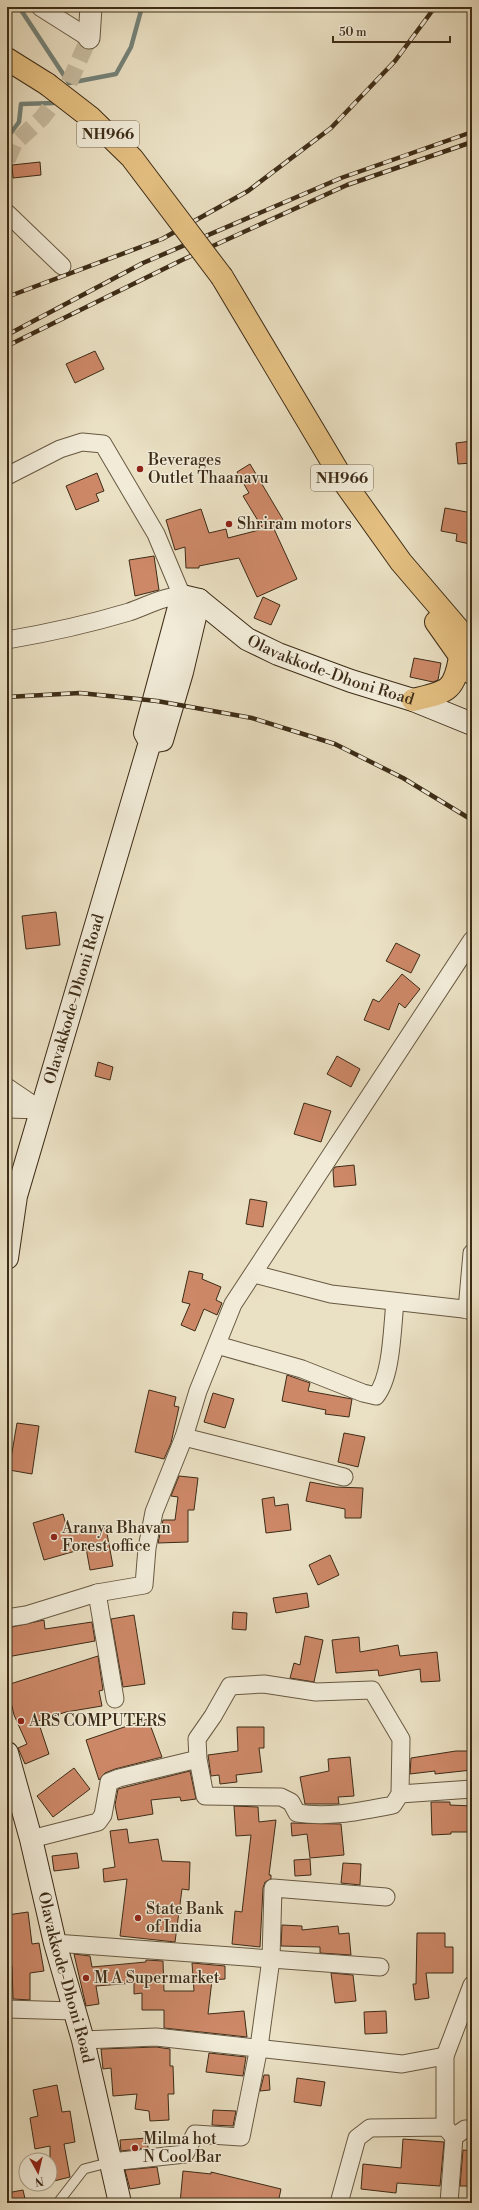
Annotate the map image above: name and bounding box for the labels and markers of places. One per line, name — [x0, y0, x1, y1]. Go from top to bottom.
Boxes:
place label: Beverages Outlet Thaanavu — [147, 450, 269, 488]
marker: Beverages Outlet Thaanavu — [135, 464, 145, 474]
place label: Shriram motors — [237, 514, 352, 534]
marker: Shriram motors — [224, 519, 234, 529]
place label: Aranya Bhavan Forest office — [61, 1518, 171, 1556]
marker: Aranya Bhavan Forest office — [49, 1532, 59, 1542]
place label: ARS COMPUTERS — [28, 1711, 166, 1731]
marker: ARS COMPUTERS — [16, 1716, 26, 1726]
place label: State Bank of India — [146, 1899, 225, 1937]
marker: State Bank of India — [133, 1913, 143, 1923]
place label: M A Supermarket — [94, 1968, 220, 1988]
marker: M A Supermarket — [81, 1973, 91, 1983]
place label: Milma hot N Cool Bar — [143, 2129, 222, 2167]
marker: Milma hot N Cool Bar — [130, 2143, 140, 2153]

